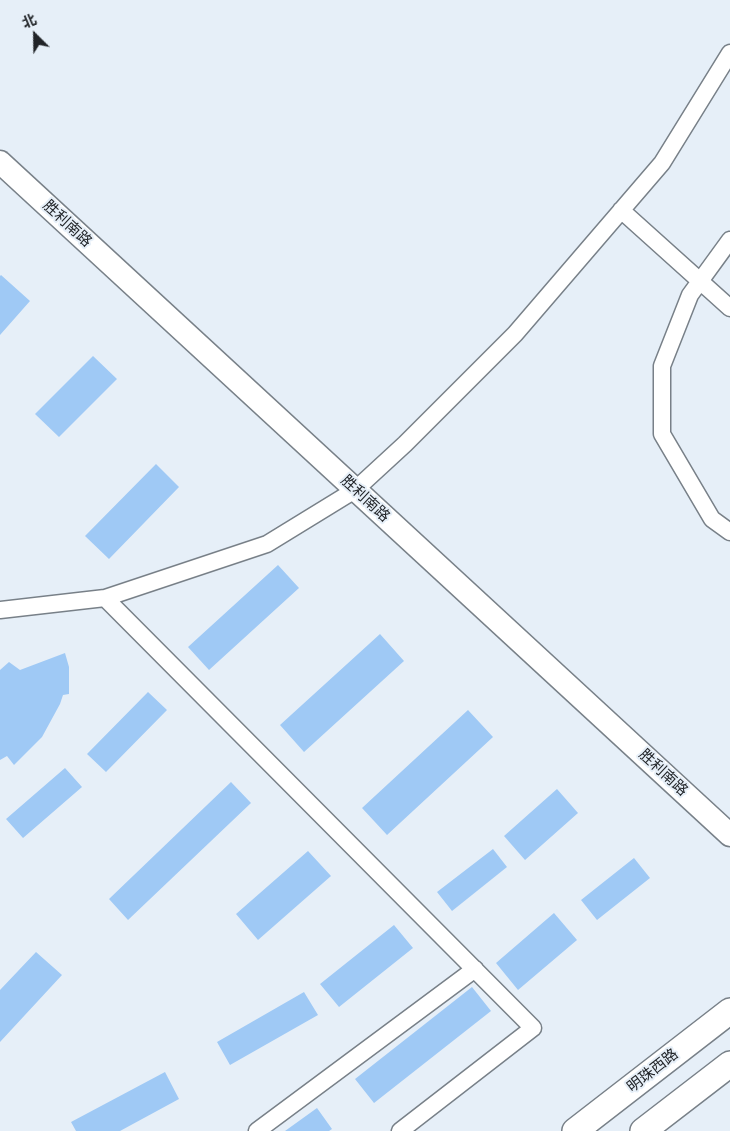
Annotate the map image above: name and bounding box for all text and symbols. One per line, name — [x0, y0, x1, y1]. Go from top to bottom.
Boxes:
north arrow — [10, 10, 60, 60]
text: 北 — [20, 11, 39, 31]
street label: 胜利南路 — [39, 197, 95, 251]
street label: 胜利南路 — [337, 472, 393, 526]
street label: 胜利南路 — [635, 746, 691, 800]
street label: 明珠西路 — [624, 1045, 682, 1097]

